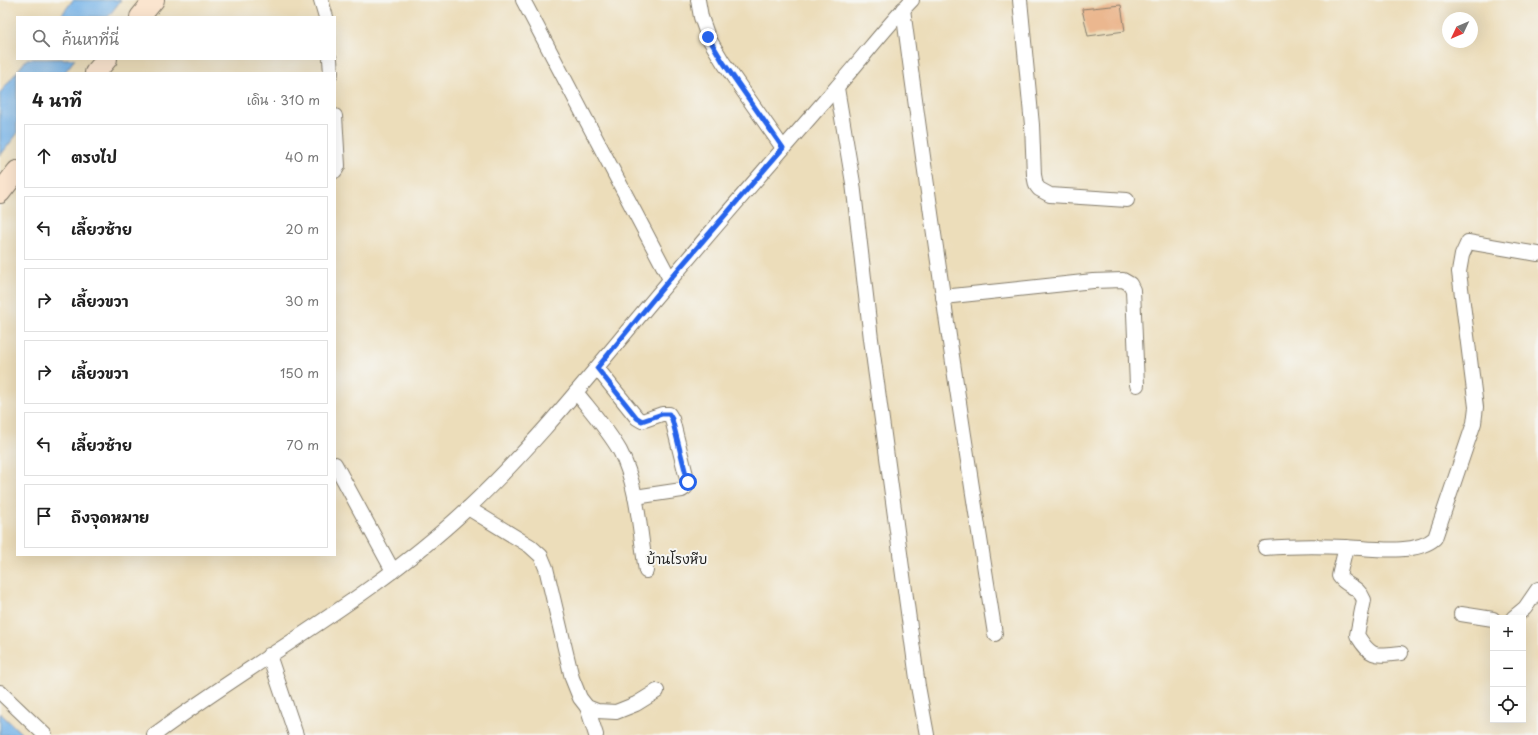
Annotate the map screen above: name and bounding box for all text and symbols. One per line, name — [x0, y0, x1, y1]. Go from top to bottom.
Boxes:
north arrow — [1442, 12, 1478, 48]
search box — [16, 16, 336, 60]
icon: search — [30, 27, 52, 49]
text: ค้นหาที่นี่ — [62, 27, 119, 50]
route end — [699, 28, 717, 46]
text: 4 นาที — [32, 87, 82, 113]
text: เดิน · 310 m — [247, 90, 320, 109]
icon: ahead — [33, 145, 55, 167]
text: ตรงไป — [71, 145, 117, 168]
text: 40 m — [285, 147, 319, 166]
icon: left — [33, 217, 55, 239]
text: เลี้ยวซ้าย — [71, 217, 132, 240]
text: 20 m — [285, 219, 319, 238]
icon: right — [33, 289, 55, 311]
text: เลี้ยวขวา — [71, 289, 129, 312]
text: 30 m — [285, 291, 319, 310]
icon: right — [33, 361, 55, 383]
text: เลี้ยวขวา — [71, 361, 129, 384]
text: 150 m — [280, 363, 319, 382]
icon: left — [33, 433, 55, 455]
text: เลี้ยวซ้าย — [71, 433, 132, 456]
text: 70 m — [286, 435, 319, 454]
route start — [679, 473, 697, 491]
icon: arrive — [33, 505, 55, 527]
text: ถึงจุดหมาย — [71, 505, 149, 528]
district label: บ้านโรงหีบ — [647, 549, 707, 568]
map controls — [1490, 615, 1526, 723]
button: + — [1490, 615, 1526, 651]
button: − — [1490, 651, 1526, 687]
button: locate — [1490, 687, 1526, 723]

